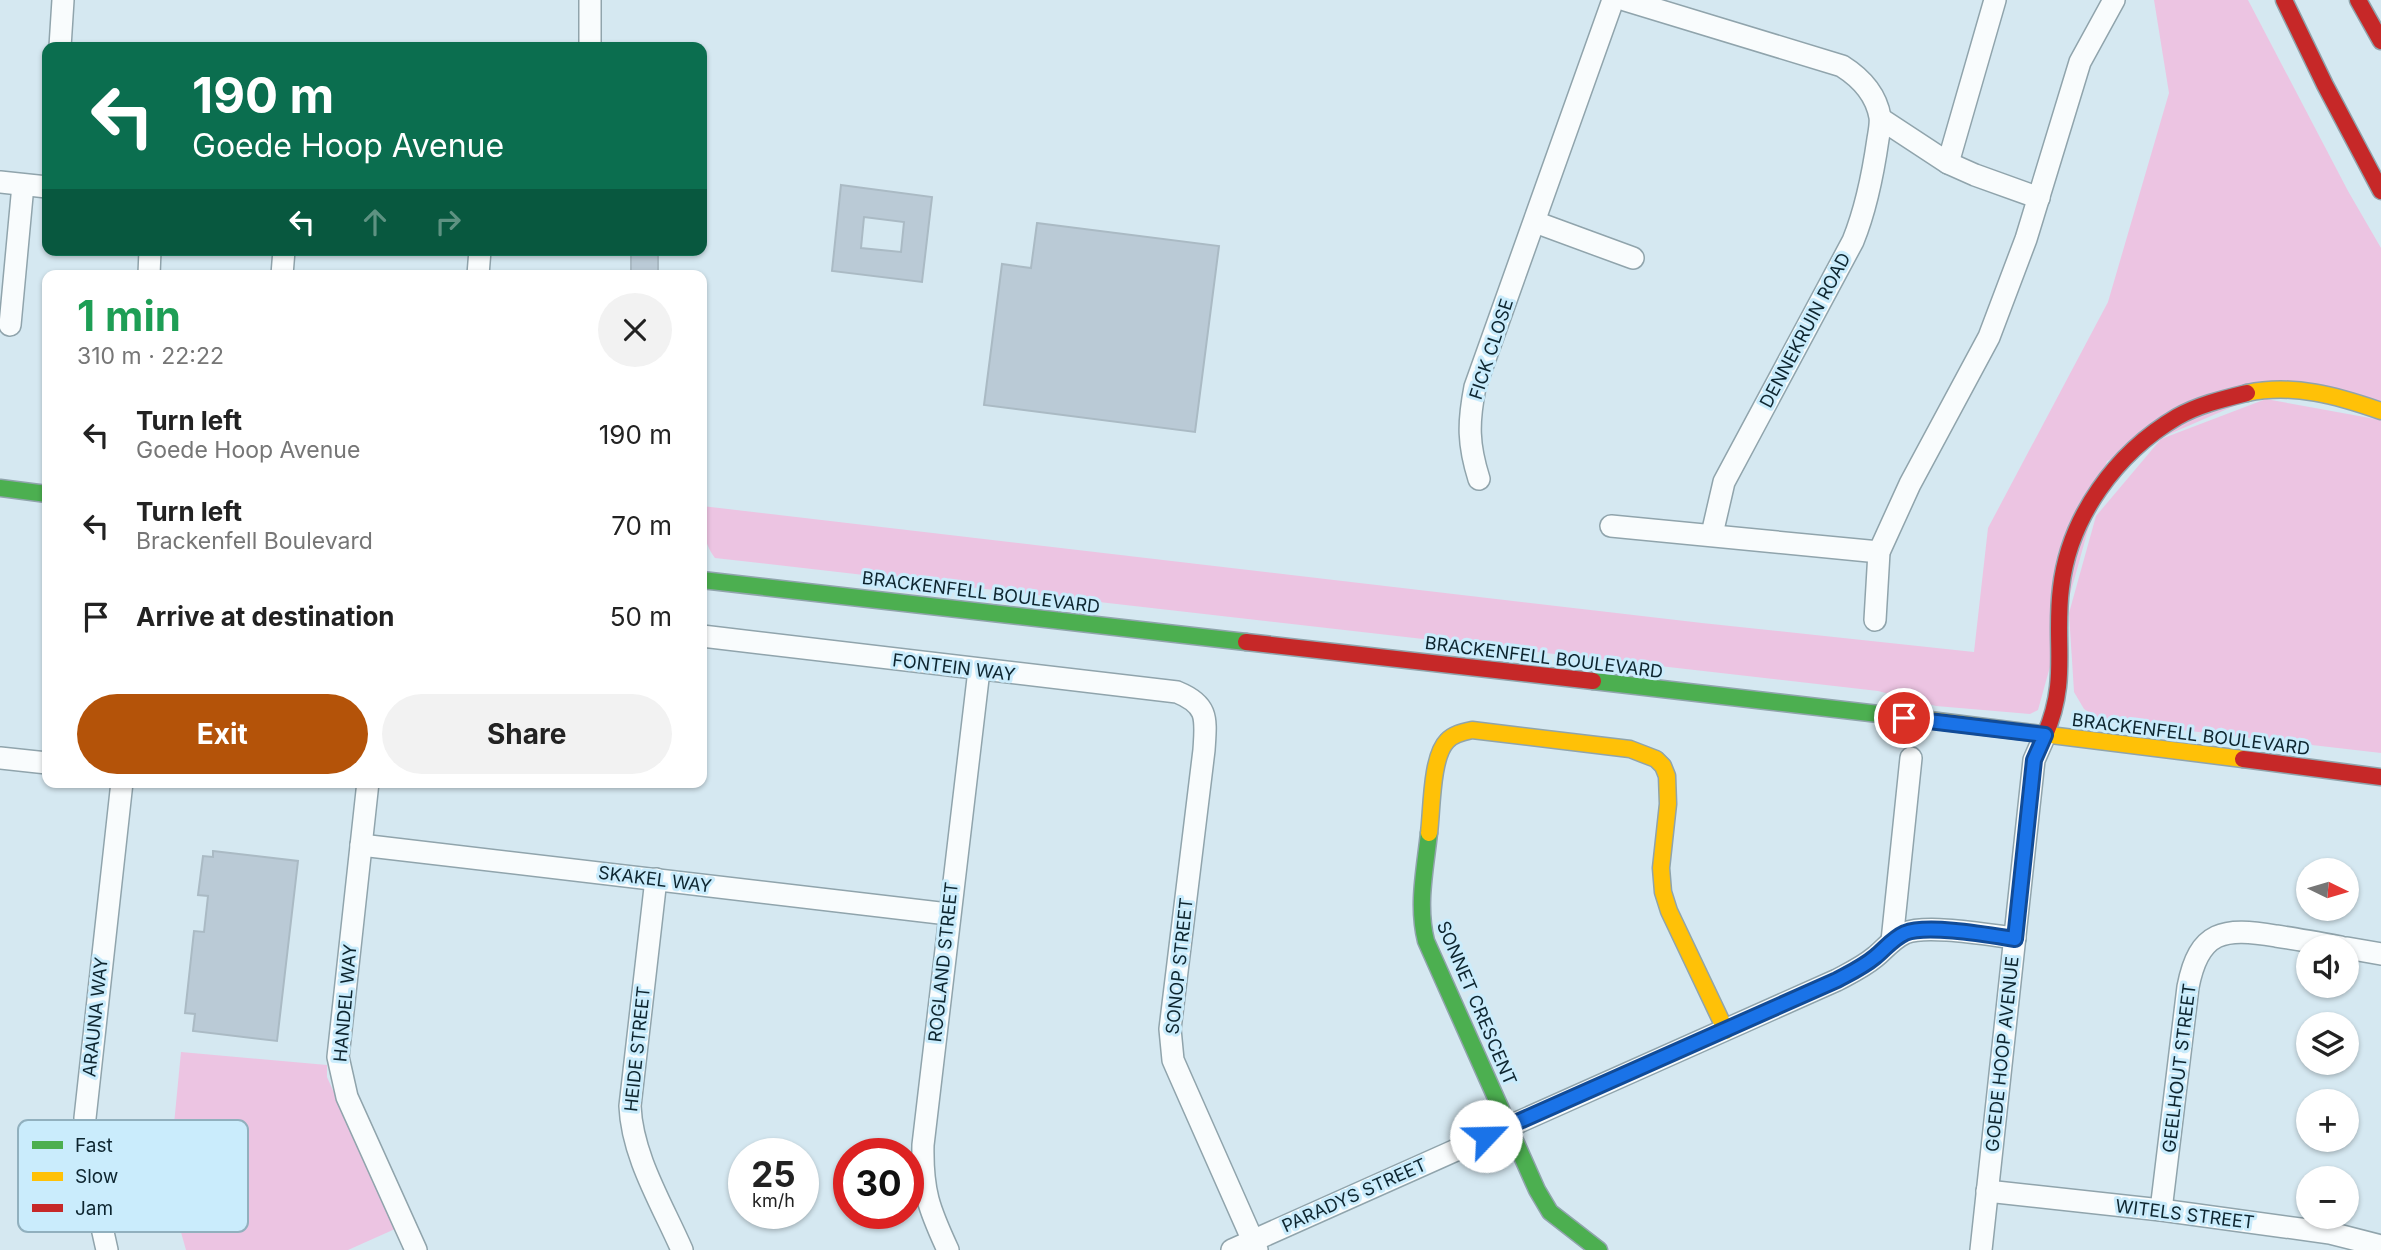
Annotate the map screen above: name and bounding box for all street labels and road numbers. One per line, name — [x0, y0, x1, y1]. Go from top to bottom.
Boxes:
street label: DENNEKRUIN ROAD — [1755, 249, 1855, 411]
street label: FICK CLOSE — [1465, 296, 1517, 402]
street label: BRACKENFELL BOULEVARD — [861, 567, 1101, 617]
street label: BRACKENFELL BOULEVARD — [1424, 632, 1664, 682]
street label: FONTEIN WAY — [891, 649, 1017, 685]
street label: BRACKENFELL BOULEVARD — [2071, 709, 2311, 759]
street label: SKAKEL WAY — [597, 862, 713, 896]
street label: ROGLAND STREET — [924, 881, 962, 1043]
street label: SONOP STREET — [1161, 897, 1197, 1035]
street label: SONNET CRESCENT — [1433, 918, 1521, 1088]
street label: HANDEL WAY — [329, 943, 361, 1063]
street label: GOEDE HOOP AVENUE — [1981, 955, 2023, 1153]
street label: ARAUNA WAY — [78, 956, 112, 1078]
street label: GEELHOUT STREET — [2158, 982, 2200, 1154]
street label: HEIDE STREET — [620, 985, 654, 1113]
street label: PARADYS STREET — [1279, 1154, 1429, 1236]
street label: WITELS STREET — [2114, 1195, 2256, 1233]

